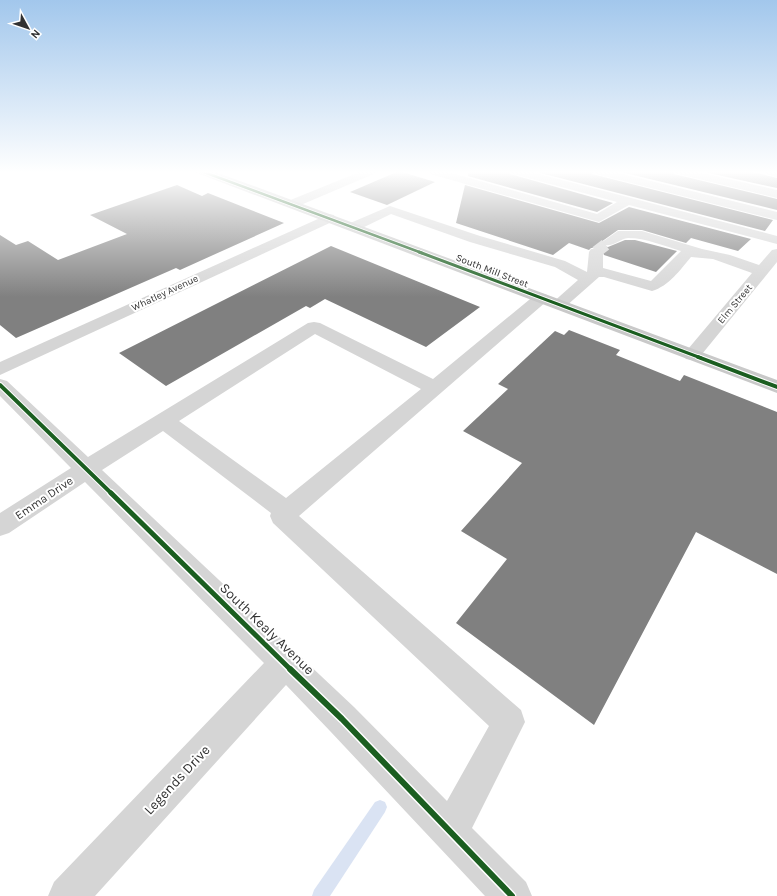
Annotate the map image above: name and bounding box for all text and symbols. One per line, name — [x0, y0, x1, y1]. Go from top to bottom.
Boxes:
north arrow — [8, 8, 48, 48]
text: N — [28, 27, 43, 41]
street label: South Mill Street — [454, 252, 530, 290]
street label: Whatley Avenue — [130, 272, 200, 314]
street label: Elm Street — [715, 282, 755, 326]
street label: Emma Drive — [12, 474, 76, 522]
street label: South Kealy Avenue — [216, 580, 318, 678]
street label: Legends Drive — [140, 742, 214, 818]

